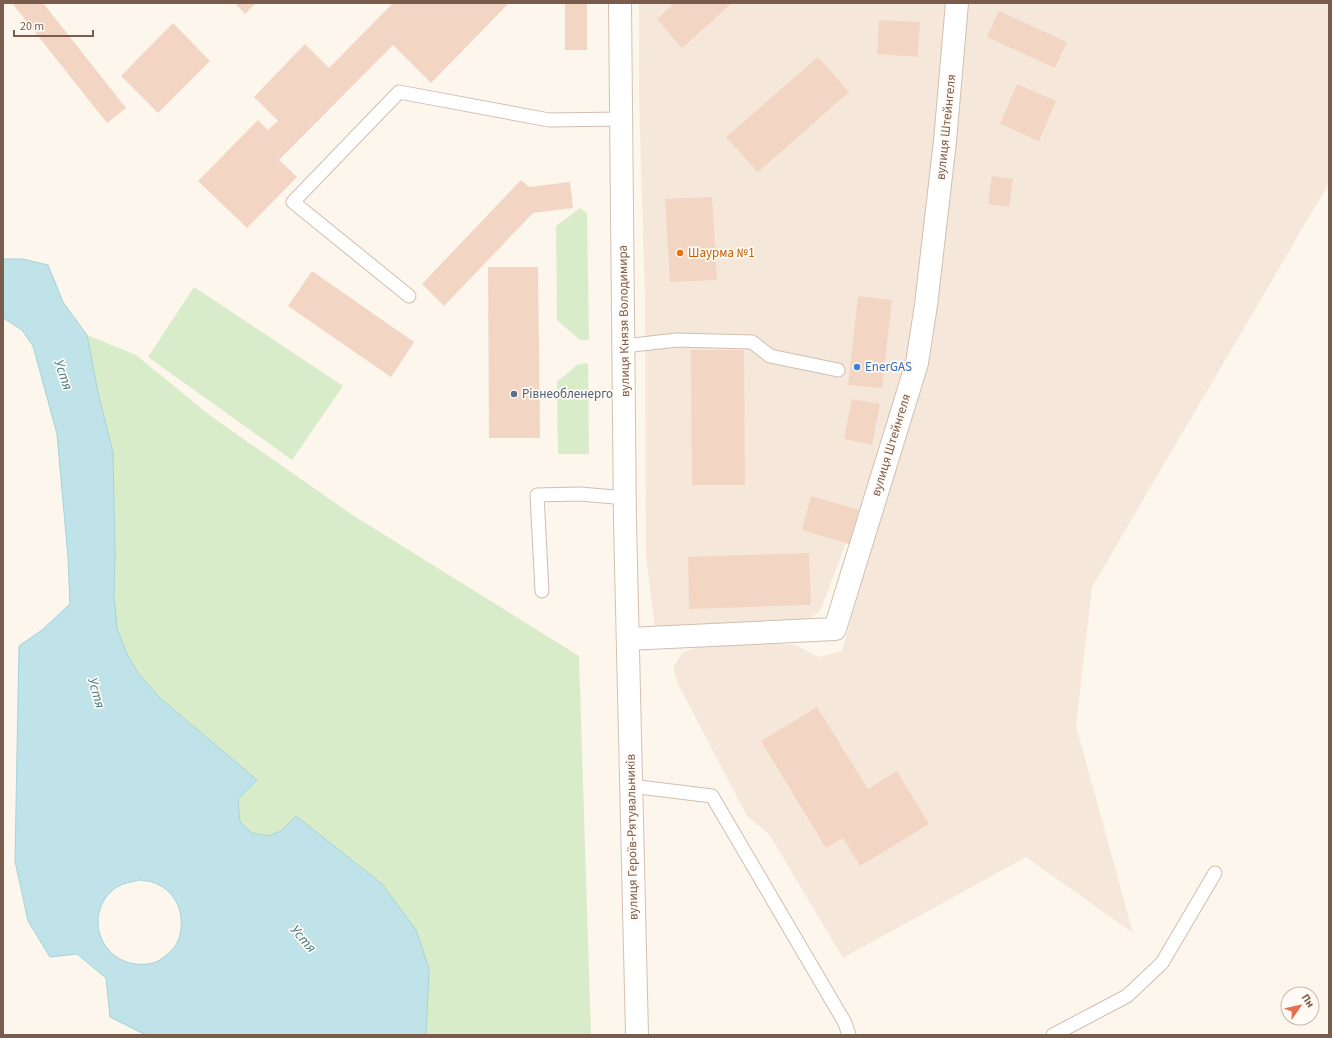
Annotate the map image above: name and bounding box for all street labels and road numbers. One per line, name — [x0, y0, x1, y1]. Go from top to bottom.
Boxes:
street label: вулиця Штейнгеля — [931, 73, 961, 181]
street label: вулиця Князя Володимира — [614, 245, 634, 397]
street label: вулиця Штейнгеля — [867, 391, 915, 499]
street label: вулиця Героїв-Рятувальників — [622, 753, 642, 920]

